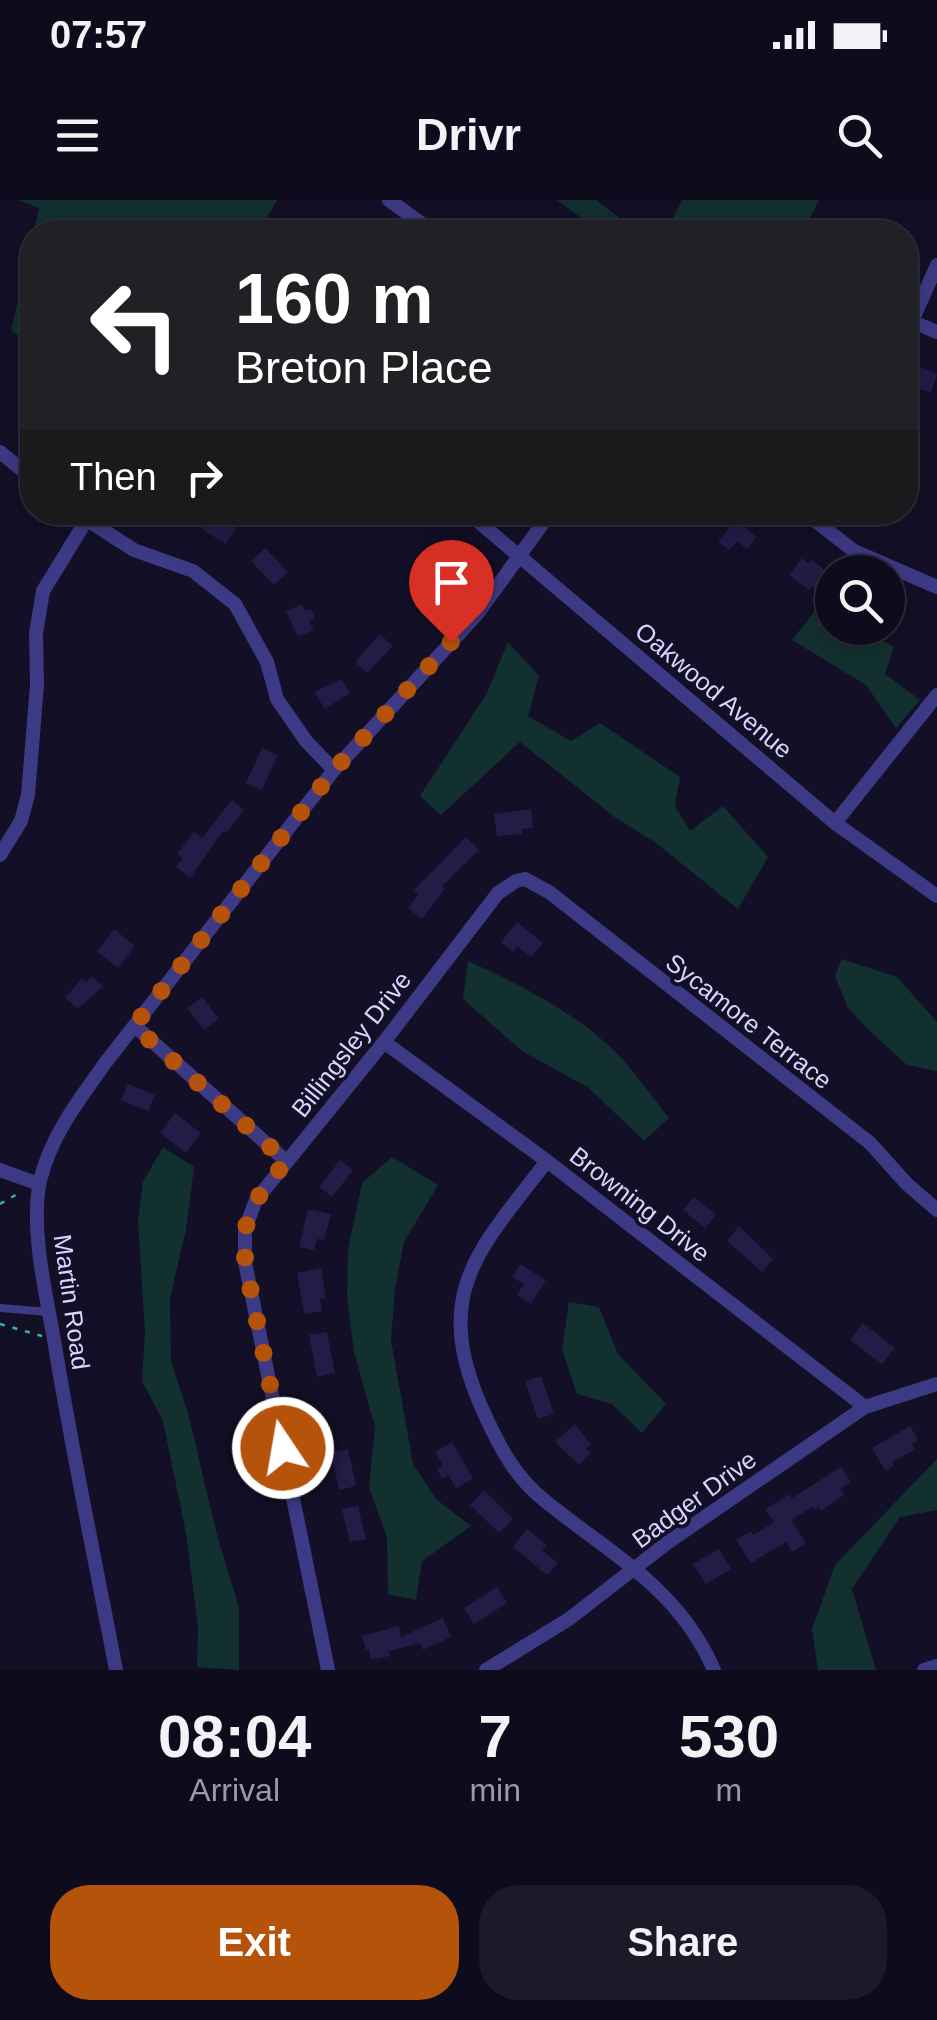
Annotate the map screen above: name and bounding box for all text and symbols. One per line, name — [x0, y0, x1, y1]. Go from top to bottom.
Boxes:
text: 07:57 — [50, 14, 147, 56]
icon: menu — [50, 108, 105, 163]
icon: search — [832, 108, 887, 163]
text: Drivr — [416, 109, 521, 160]
icon: left — [70, 260, 200, 390]
text: 160 m — [235, 260, 433, 338]
text: Breton Place — [235, 342, 493, 393]
icon: right — [177, 450, 232, 505]
text: Then — [70, 456, 157, 498]
pin — [409, 540, 494, 643]
icon: arrive — [424, 555, 479, 610]
map controls — [815, 555, 905, 645]
button: search — [815, 555, 905, 645]
street label: Oakwood Avenue — [630, 616, 798, 764]
street label: Sycamore Terrace — [661, 948, 837, 1094]
street label: Billingsley Drive — [286, 966, 416, 1122]
street label: Browning Drive — [565, 1141, 715, 1267]
street label: Martin Road — [49, 1233, 95, 1371]
position arrow — [231, 1396, 335, 1500]
street label: Badger Drive — [627, 1445, 761, 1553]
text: 08:04 — [158, 1703, 311, 1770]
text: 7 — [478, 1703, 512, 1770]
text: 530 — [679, 1703, 779, 1770]
text: Arrival — [189, 1772, 280, 1808]
text: min — [469, 1772, 521, 1808]
text: m — [716, 1772, 742, 1808]
button: Exit — [50, 1885, 459, 2000]
button: Share — [479, 1885, 887, 2000]

